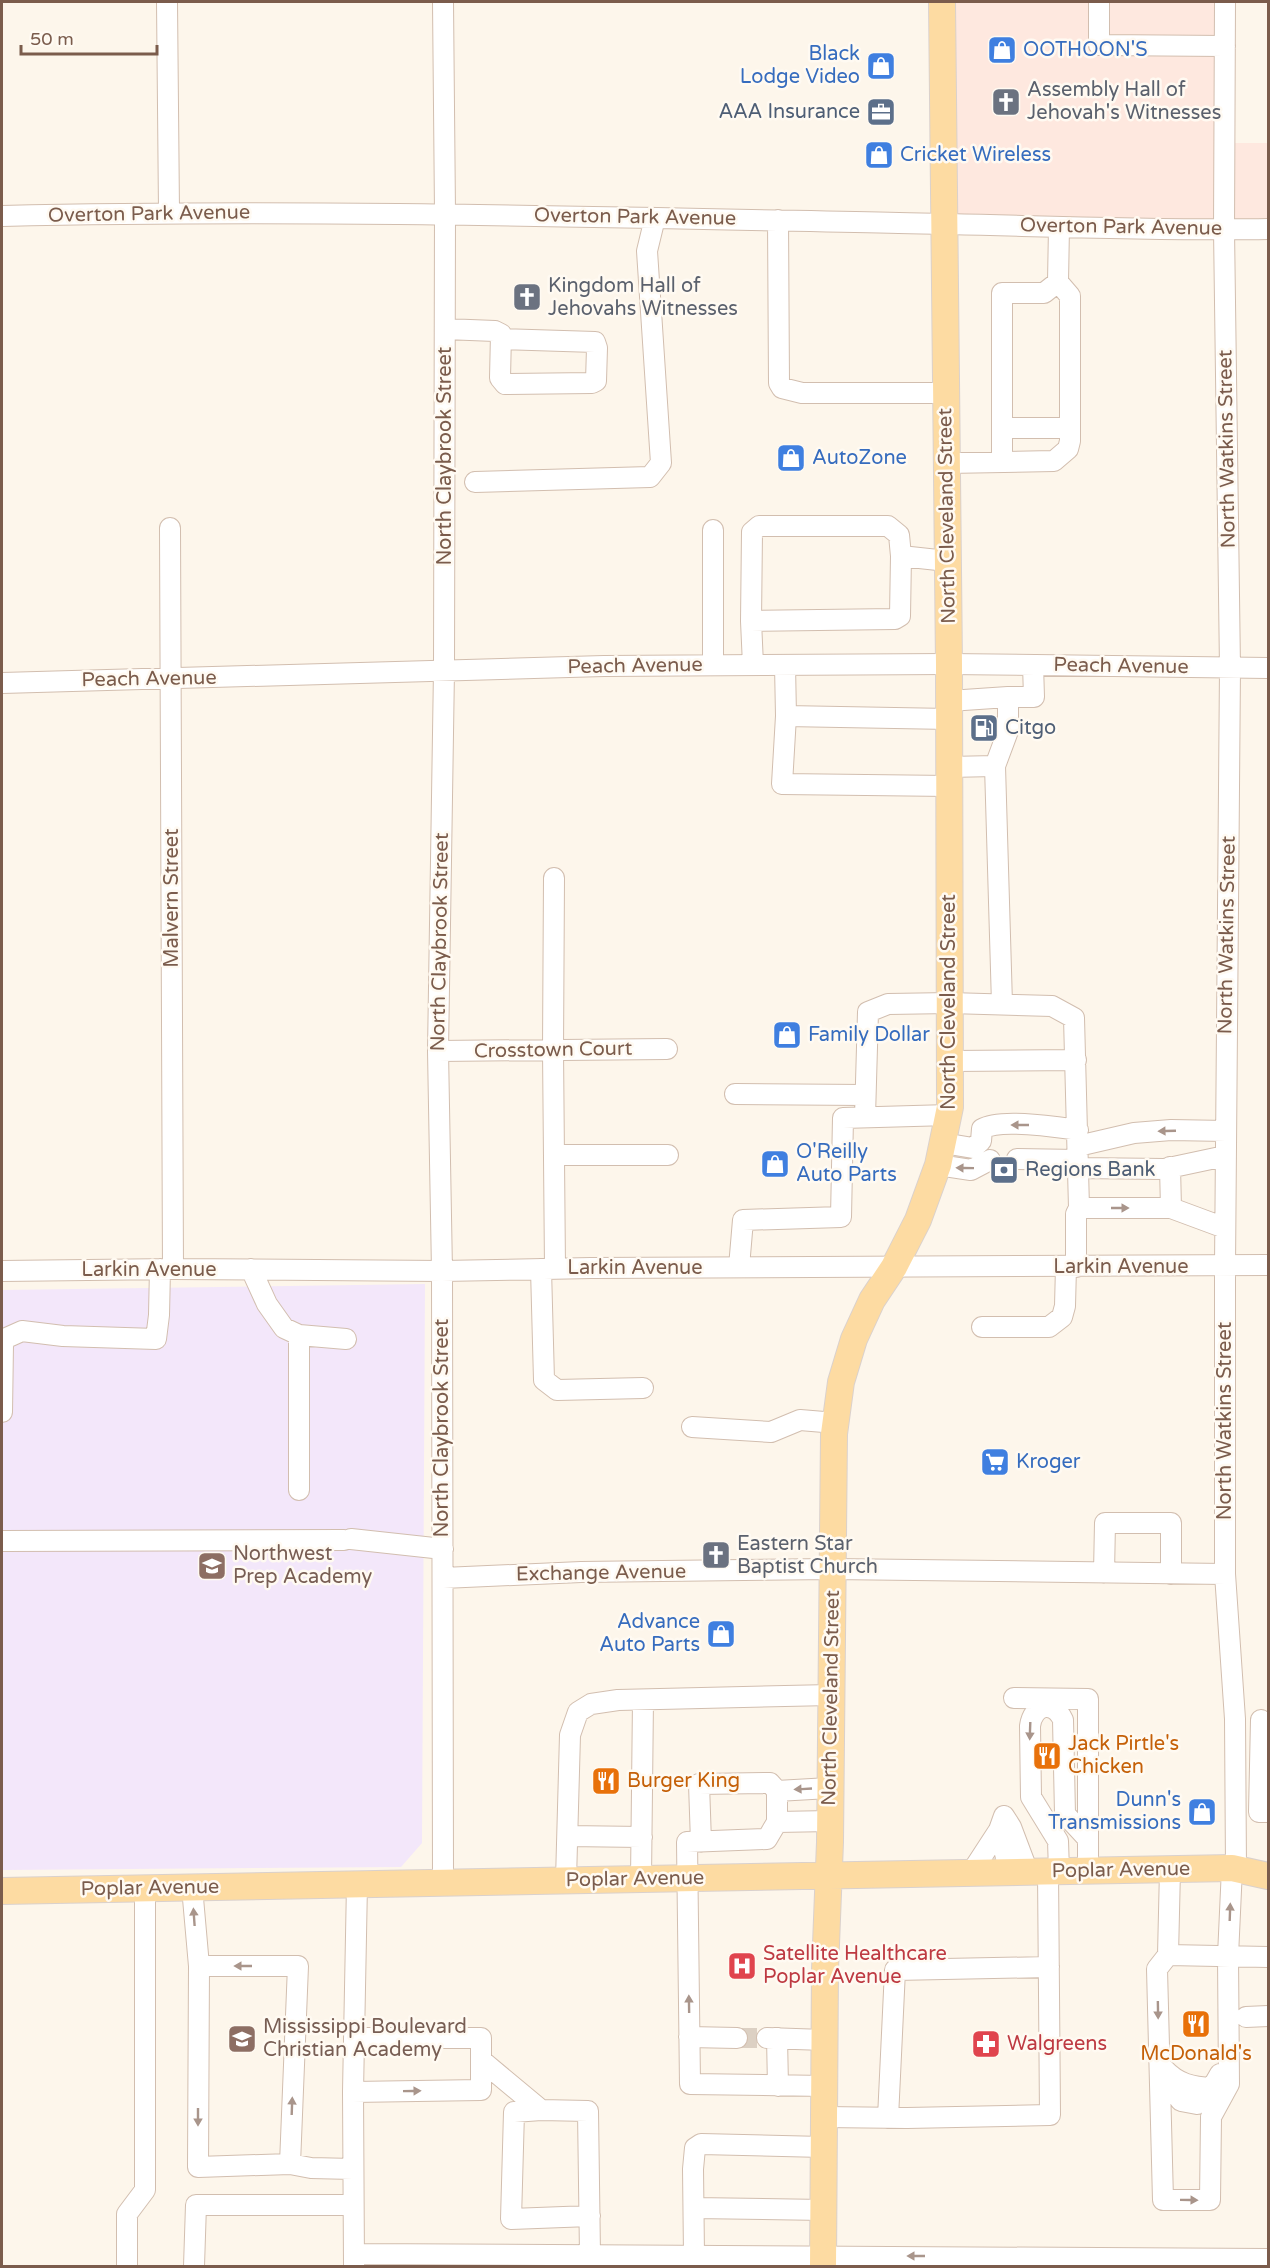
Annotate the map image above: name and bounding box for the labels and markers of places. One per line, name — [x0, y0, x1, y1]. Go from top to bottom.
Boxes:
shop icon: OOTHOON'S — [986, 34, 1018, 66]
place label: OOTHOON'S — [1023, 38, 1148, 62]
place label: Black Lodge Video — [740, 42, 860, 89]
shop icon: Black Lodge Video — [865, 50, 897, 82]
place label: Assembly Hall of Jehovah's Witnesses — [1027, 78, 1221, 125]
church icon: Assembly Hall of Jehovah's Witnesses — [990, 86, 1022, 118]
office icon: AAA Insurance — [865, 96, 897, 128]
place label: AAA Insurance — [718, 100, 860, 124]
shop icon: Cricket Wireless — [863, 139, 895, 171]
place label: Cricket Wireless — [900, 143, 1051, 167]
place label: Kingdom Hall of Jehovahs Witnesses — [548, 274, 738, 321]
church icon: Kingdom Hall of Jehovahs Witnesses — [511, 281, 543, 313]
shop icon: AutoZone — [775, 442, 807, 474]
place label: AutoZone — [812, 446, 907, 470]
fuel station icon: Citgo — [968, 712, 1000, 744]
place label: Citgo — [1005, 716, 1056, 740]
shop icon: Family Dollar — [771, 1019, 803, 1051]
place label: Family Dollar — [808, 1023, 930, 1047]
place label: O'Reilly Auto Parts — [796, 1140, 897, 1187]
shop icon: O'Reilly Auto Parts — [759, 1148, 791, 1180]
bank icon: Regions Bank — [988, 1154, 1020, 1186]
place label: Regions Bank — [1025, 1158, 1156, 1182]
supermarket icon: Kroger — [979, 1446, 1011, 1478]
place label: Kroger — [1016, 1450, 1081, 1474]
place label: Eastern Star Baptist Church — [737, 1532, 878, 1579]
church icon: Eastern Star Baptist Church — [700, 1539, 732, 1571]
place label: Northwest Prep Academy — [233, 1542, 372, 1589]
school or university icon: Northwest Prep Academy — [196, 1550, 228, 1582]
place label: Advance Auto Parts — [599, 1610, 700, 1657]
shop icon: Advance Auto Parts — [705, 1618, 737, 1650]
place label: Jack Pirtle's Chicken — [1068, 1732, 1179, 1779]
restaurant icon: Jack Pirtle's Chicken — [1031, 1740, 1063, 1772]
restaurant icon: Burger King — [590, 1765, 622, 1797]
place label: Burger King — [627, 1769, 740, 1793]
place label: Dunn's Transmissions — [1048, 1788, 1181, 1835]
shop icon: Dunn's Transmissions — [1186, 1796, 1218, 1828]
place label: Satellite Healthcare Poplar Avenue — [763, 1942, 947, 1989]
hospital icon: Satellite Healthcare Poplar Avenue — [726, 1950, 758, 1982]
restaurant icon: McDonald's — [1180, 2008, 1212, 2040]
place label: Mississippi Boulevard Christian Academy — [263, 2015, 467, 2062]
school or university icon: Mississippi Boulevard Christian Academy — [226, 2023, 258, 2055]
pharmacy icon: Walgreens — [970, 2028, 1002, 2060]
place label: Walgreens — [1007, 2032, 1107, 2056]
place label: McDonald's — [1140, 2042, 1252, 2066]

